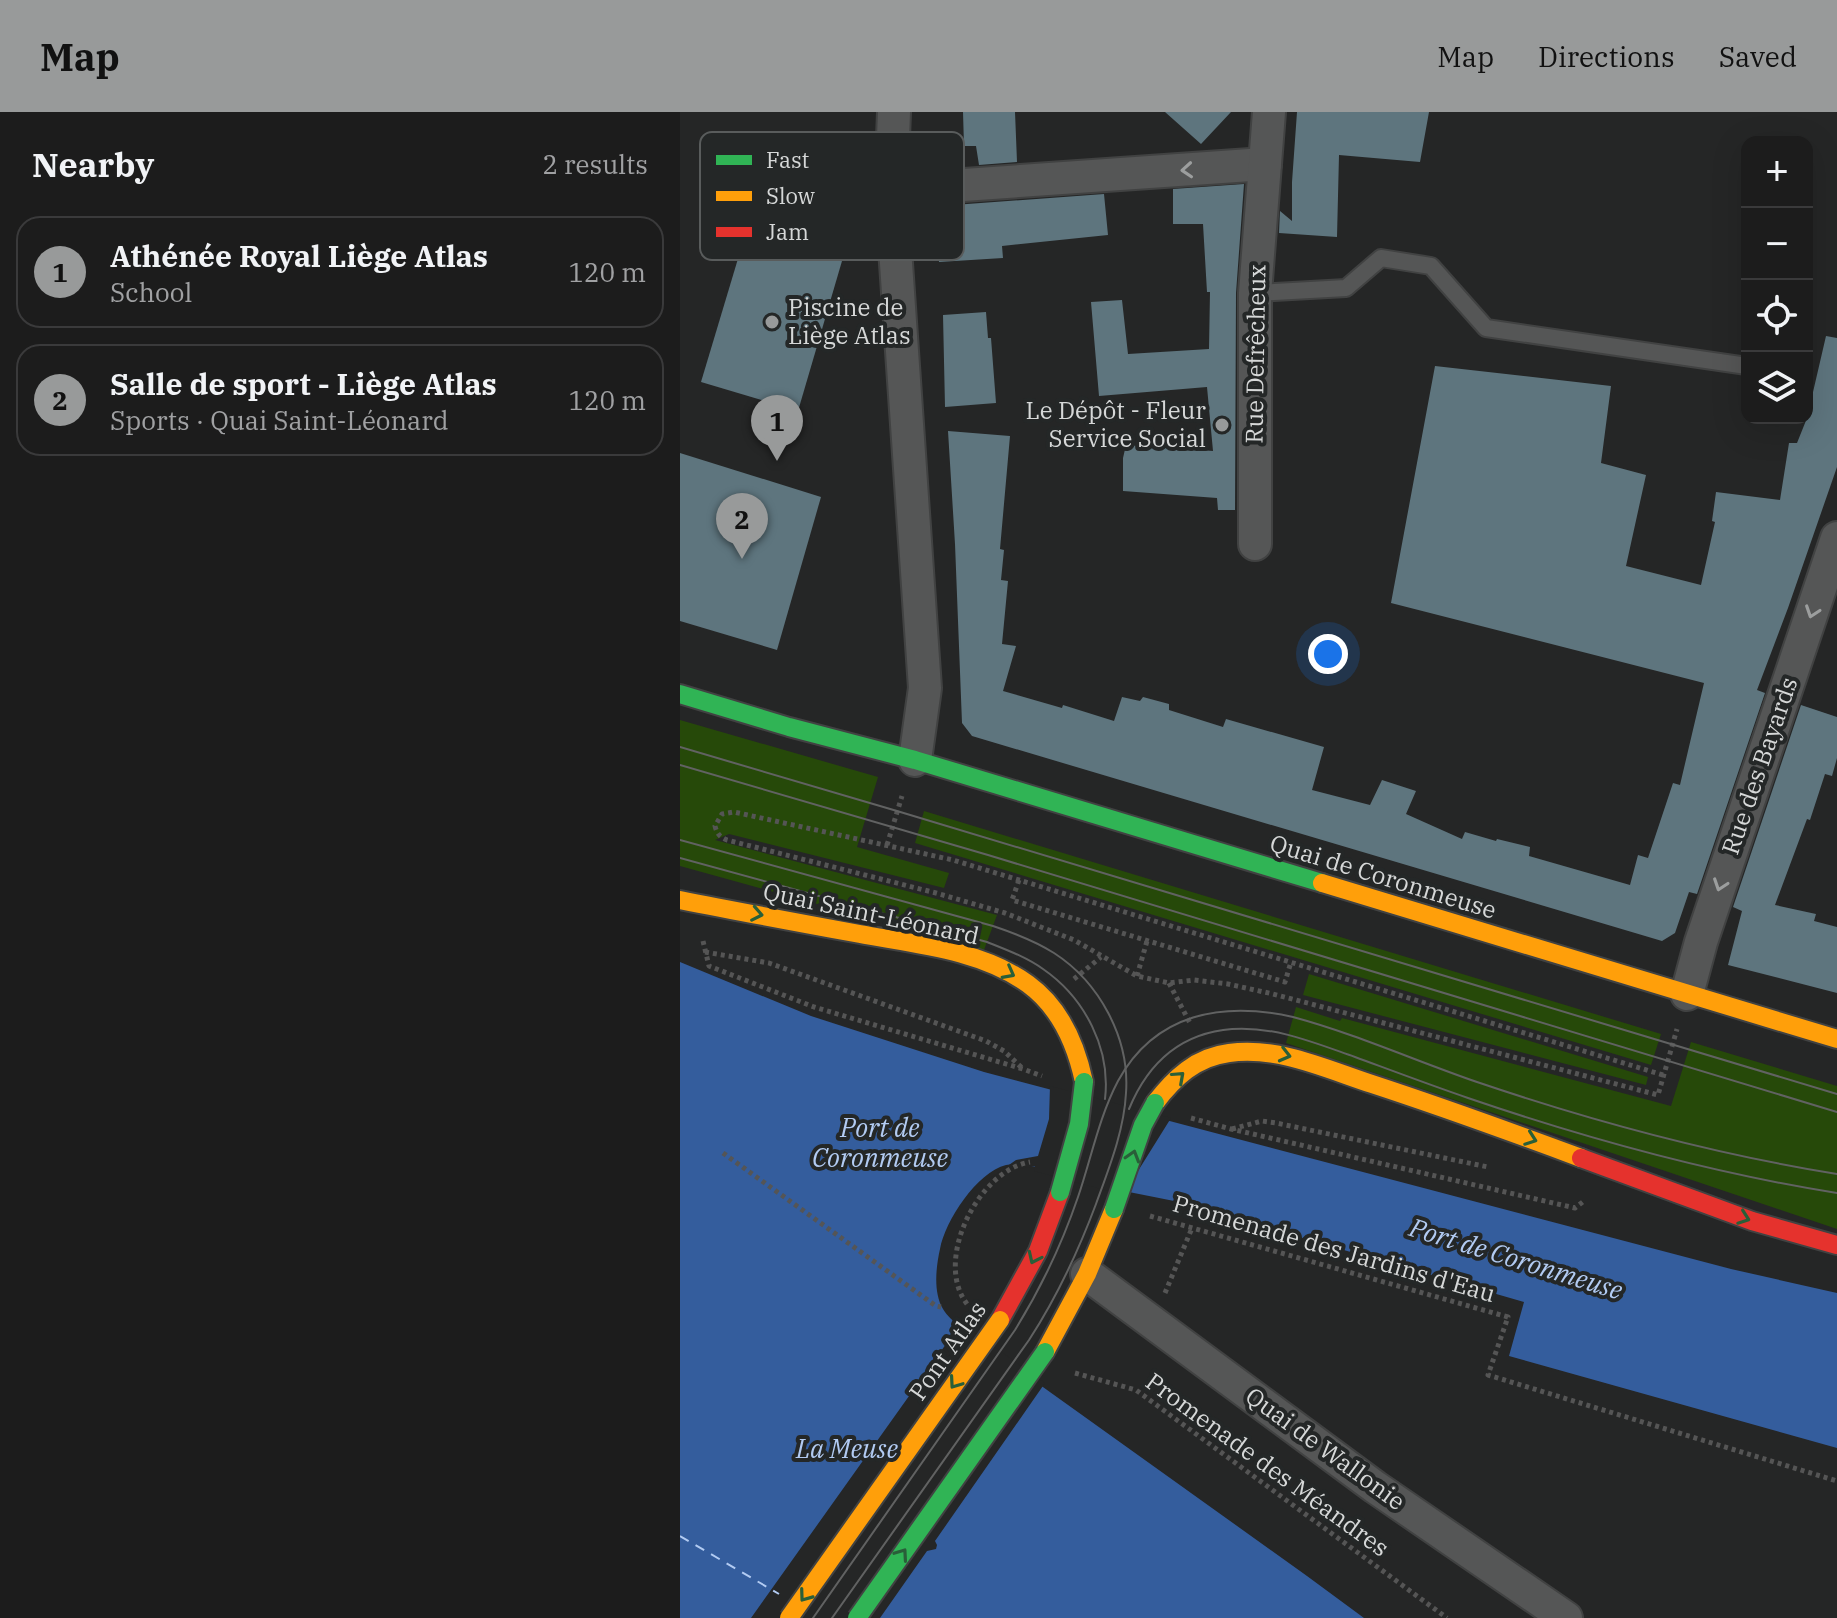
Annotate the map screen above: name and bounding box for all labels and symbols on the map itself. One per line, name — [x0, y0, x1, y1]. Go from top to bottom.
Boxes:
legend — [700, 132, 964, 260]
text: Fast — [766, 145, 809, 174]
one-way arrow — [1180, 161, 1193, 178]
text: Slow — [766, 181, 815, 210]
text: Jam — [766, 217, 809, 246]
street label: Rue Defrêcheux — [1237, 264, 1273, 444]
place label: Piscine de Liège Atlas — [788, 291, 911, 351]
marker: Piscine de Liège Atlas — [763, 313, 781, 331]
place label: Le Dépôt - Fleur Service Social — [1025, 394, 1206, 454]
pin: 1 — [751, 395, 803, 461]
marker: Le Dépôt - Fleur Service Social — [1213, 416, 1231, 434]
pin: 2 — [716, 493, 768, 559]
one-way arrow — [1806, 604, 1822, 618]
your location — [1308, 634, 1348, 674]
street label: Rue des Bayards — [1714, 673, 1804, 859]
street label: Quai de Coronmeuse — [1266, 826, 1500, 926]
street label: Quai Saint-Léonard — [760, 874, 982, 952]
one-way arrow — [1713, 877, 1729, 891]
one-way arrow — [750, 905, 763, 922]
one-way arrow — [1001, 964, 1015, 979]
one-way arrow — [1278, 1046, 1292, 1063]
one-way arrow — [1169, 1072, 1184, 1087]
water label: Port de Coronmeuse — [812, 1110, 949, 1174]
one-way arrow — [1524, 1129, 1538, 1145]
one-way arrow — [1124, 1149, 1140, 1163]
street label: Promenade des Jardins d'Eau — [1169, 1187, 1499, 1309]
one-way arrow — [1736, 1208, 1750, 1225]
water label: Port de Coronmeuse — [1405, 1209, 1627, 1307]
one-way arrow — [1028, 1250, 1044, 1265]
street label: Pont Atlas — [901, 1295, 993, 1406]
street label: Promenade des Méandres — [1140, 1365, 1396, 1563]
one-way arrow — [950, 1375, 965, 1389]
street label: Quai de Wallonie — [1239, 1379, 1412, 1517]
water label: La Meuse — [795, 1431, 898, 1465]
one-way arrow — [892, 1549, 907, 1563]
one-way arrow — [800, 1587, 815, 1601]

